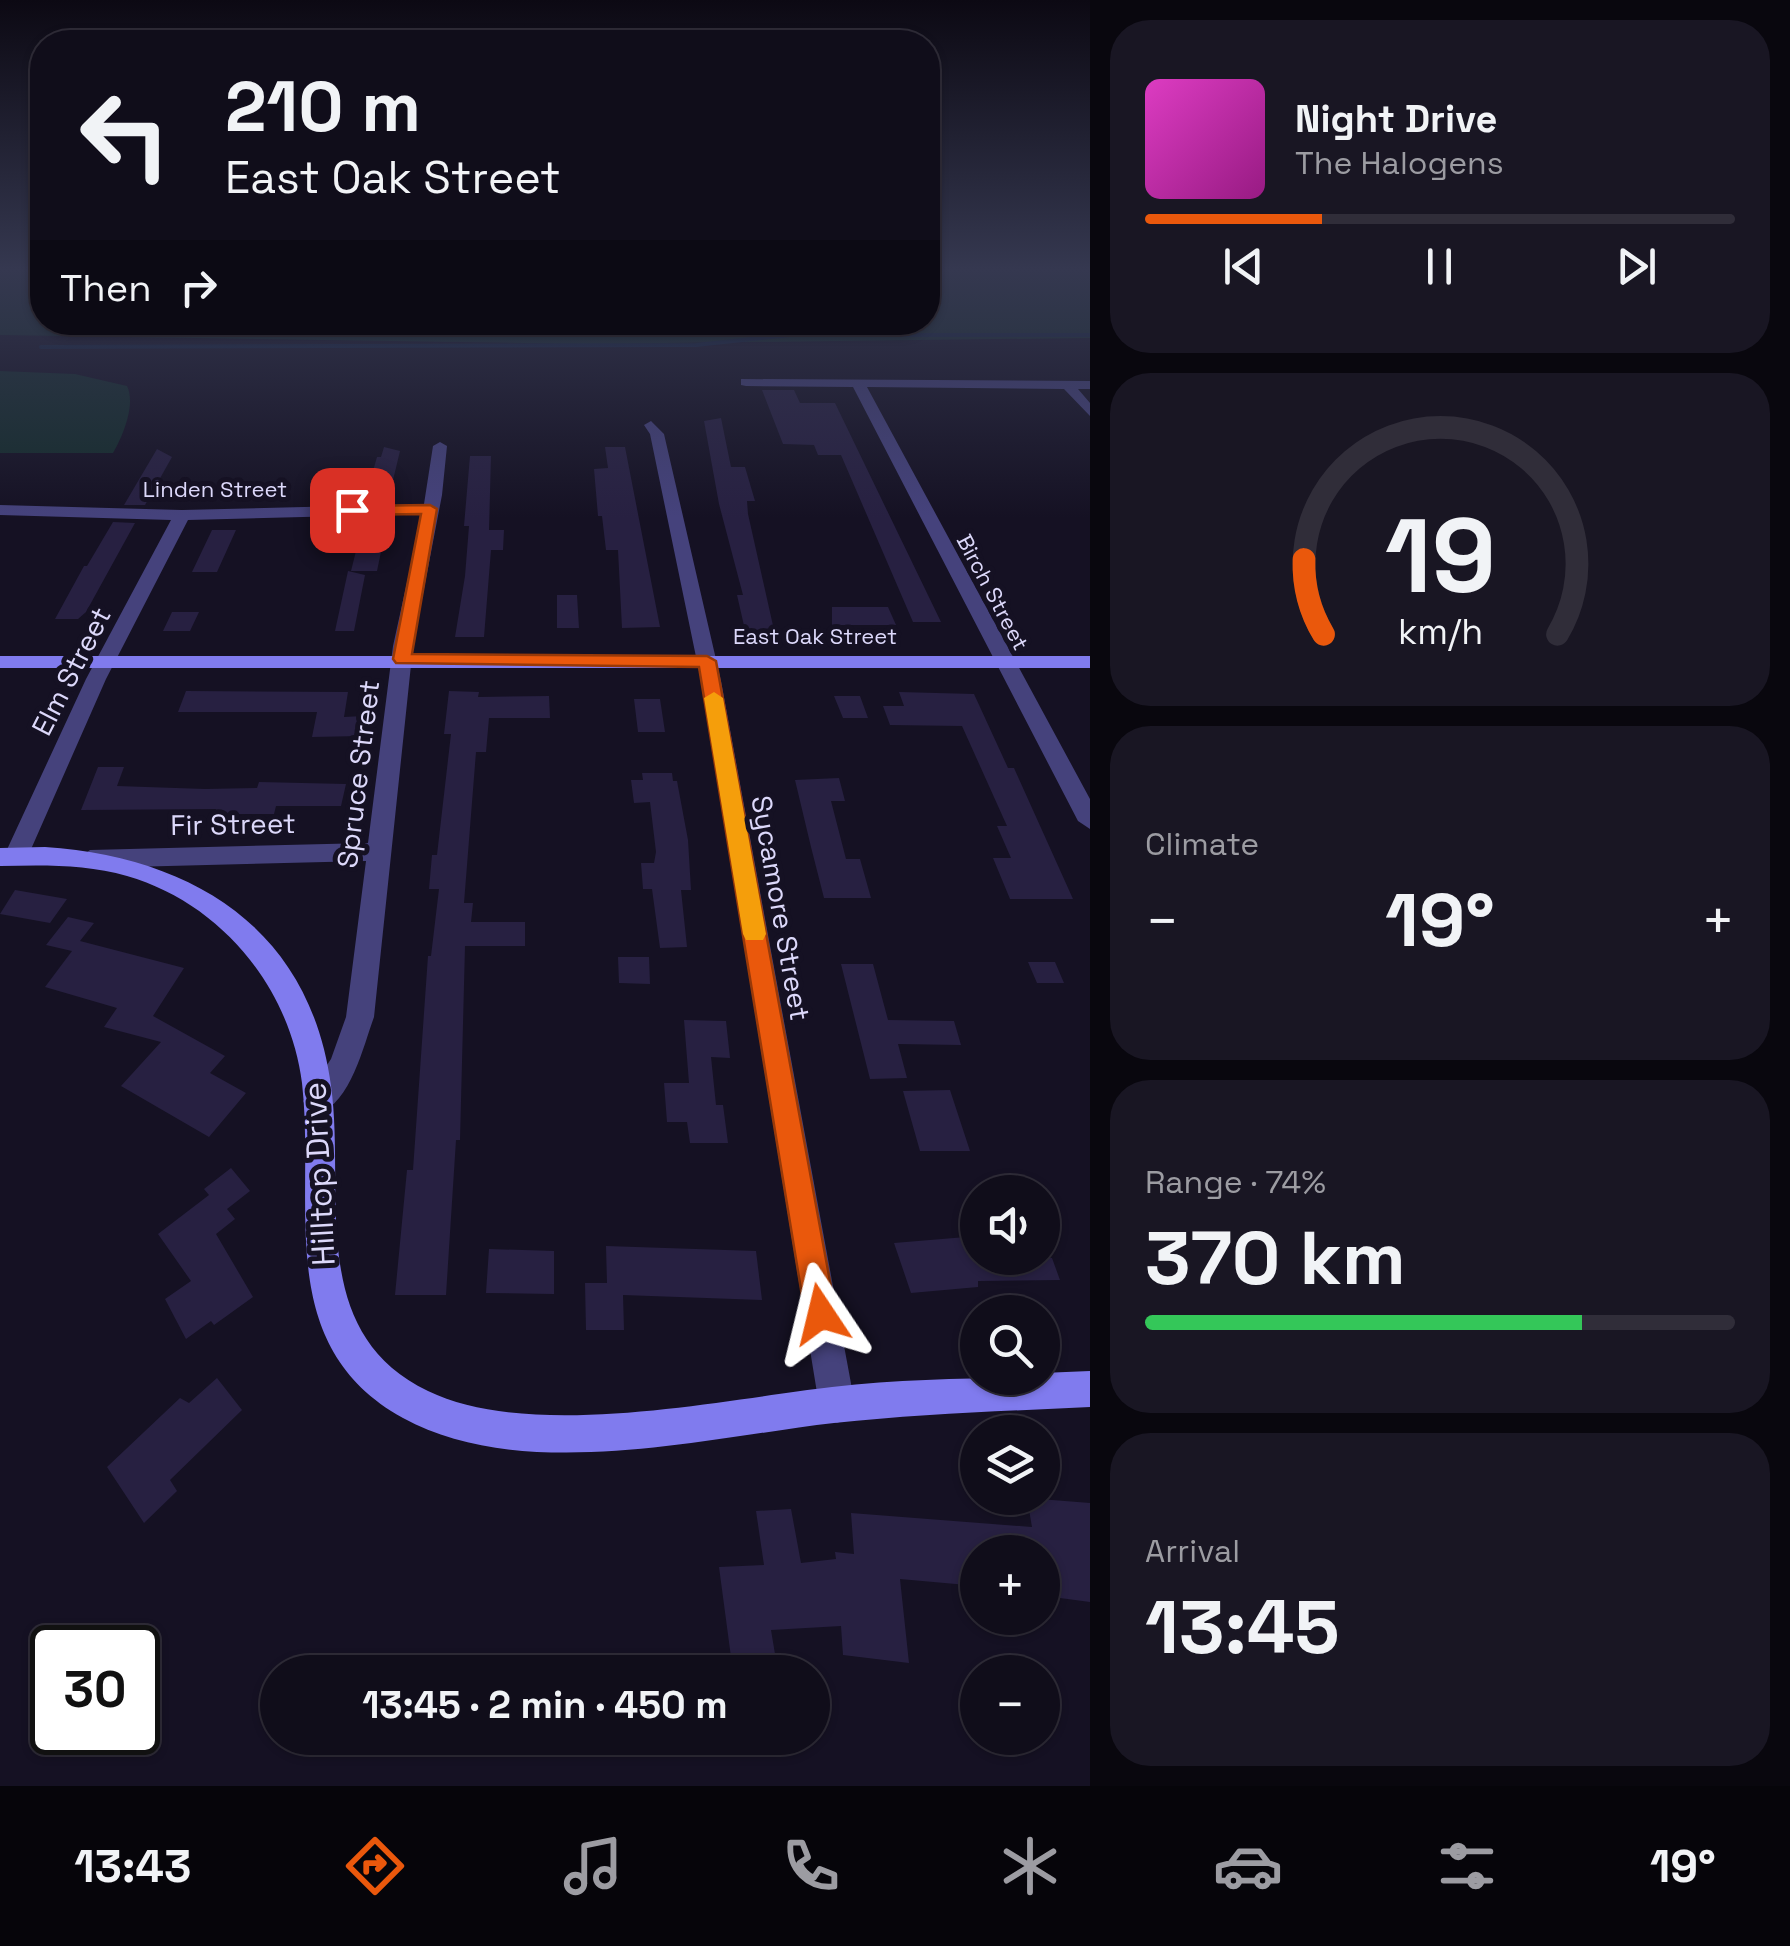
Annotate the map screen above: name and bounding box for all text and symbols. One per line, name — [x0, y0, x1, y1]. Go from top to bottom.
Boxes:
text: 210 m — [225, 62, 421, 151]
icon: left — [60, 70, 190, 200]
text: Night Drive — [1295, 95, 1497, 143]
text: The Halogens — [1295, 143, 1504, 183]
text: East Oak Street — [225, 149, 561, 206]
icon: previous — [1216, 239, 1271, 294]
icon: pause — [1412, 239, 1467, 294]
icon: next — [1609, 239, 1664, 294]
icon: right — [171, 260, 226, 315]
text: Then — [60, 264, 151, 312]
pin — [310, 468, 395, 553]
street label: Linden Street — [143, 475, 287, 503]
icon: arrive — [325, 483, 380, 538]
text: 19 — [1384, 490, 1496, 622]
street label: Birch Street — [951, 529, 1035, 655]
street label: Elm Street — [23, 601, 119, 741]
text: km/h — [1397, 609, 1483, 654]
street label: East Oak Street — [733, 622, 897, 650]
street label: Spruce Street — [329, 678, 387, 870]
street label: Sycamore Street — [743, 793, 819, 1023]
street label: Fir Street — [170, 805, 296, 843]
text: Climate — [1145, 824, 1259, 864]
text: 19° — [1385, 872, 1495, 968]
text: − — [1145, 886, 1179, 956]
text: + — [1701, 886, 1735, 956]
street label: Hilltop Drive — [294, 1081, 344, 1267]
text: Range · 74% — [1145, 1162, 1326, 1202]
map controls — [960, 1175, 1060, 1755]
button: sound — [960, 1175, 1060, 1275]
text: 370 km — [1145, 1210, 1406, 1306]
position arrow — [769, 1262, 873, 1366]
button: search — [960, 1295, 1060, 1395]
button: layers — [960, 1415, 1060, 1515]
text: Arrival — [1145, 1531, 1240, 1571]
button: + — [960, 1535, 1060, 1635]
text: 13:45 — [1145, 1579, 1340, 1675]
speed limit sign: 30 — [30, 1625, 160, 1755]
button: − — [960, 1655, 1060, 1755]
text: 13:45 · 2 min · 450 m — [362, 1681, 728, 1729]
icon: directions — [340, 1831, 410, 1901]
icon: music — [558, 1831, 628, 1901]
icon: phone — [776, 1831, 846, 1901]
icon: climate — [995, 1831, 1065, 1901]
icon: car — [1213, 1831, 1283, 1901]
icon: filters — [1432, 1831, 1502, 1901]
text: 13:43 — [74, 1838, 191, 1895]
text: 19° — [1650, 1838, 1716, 1895]

